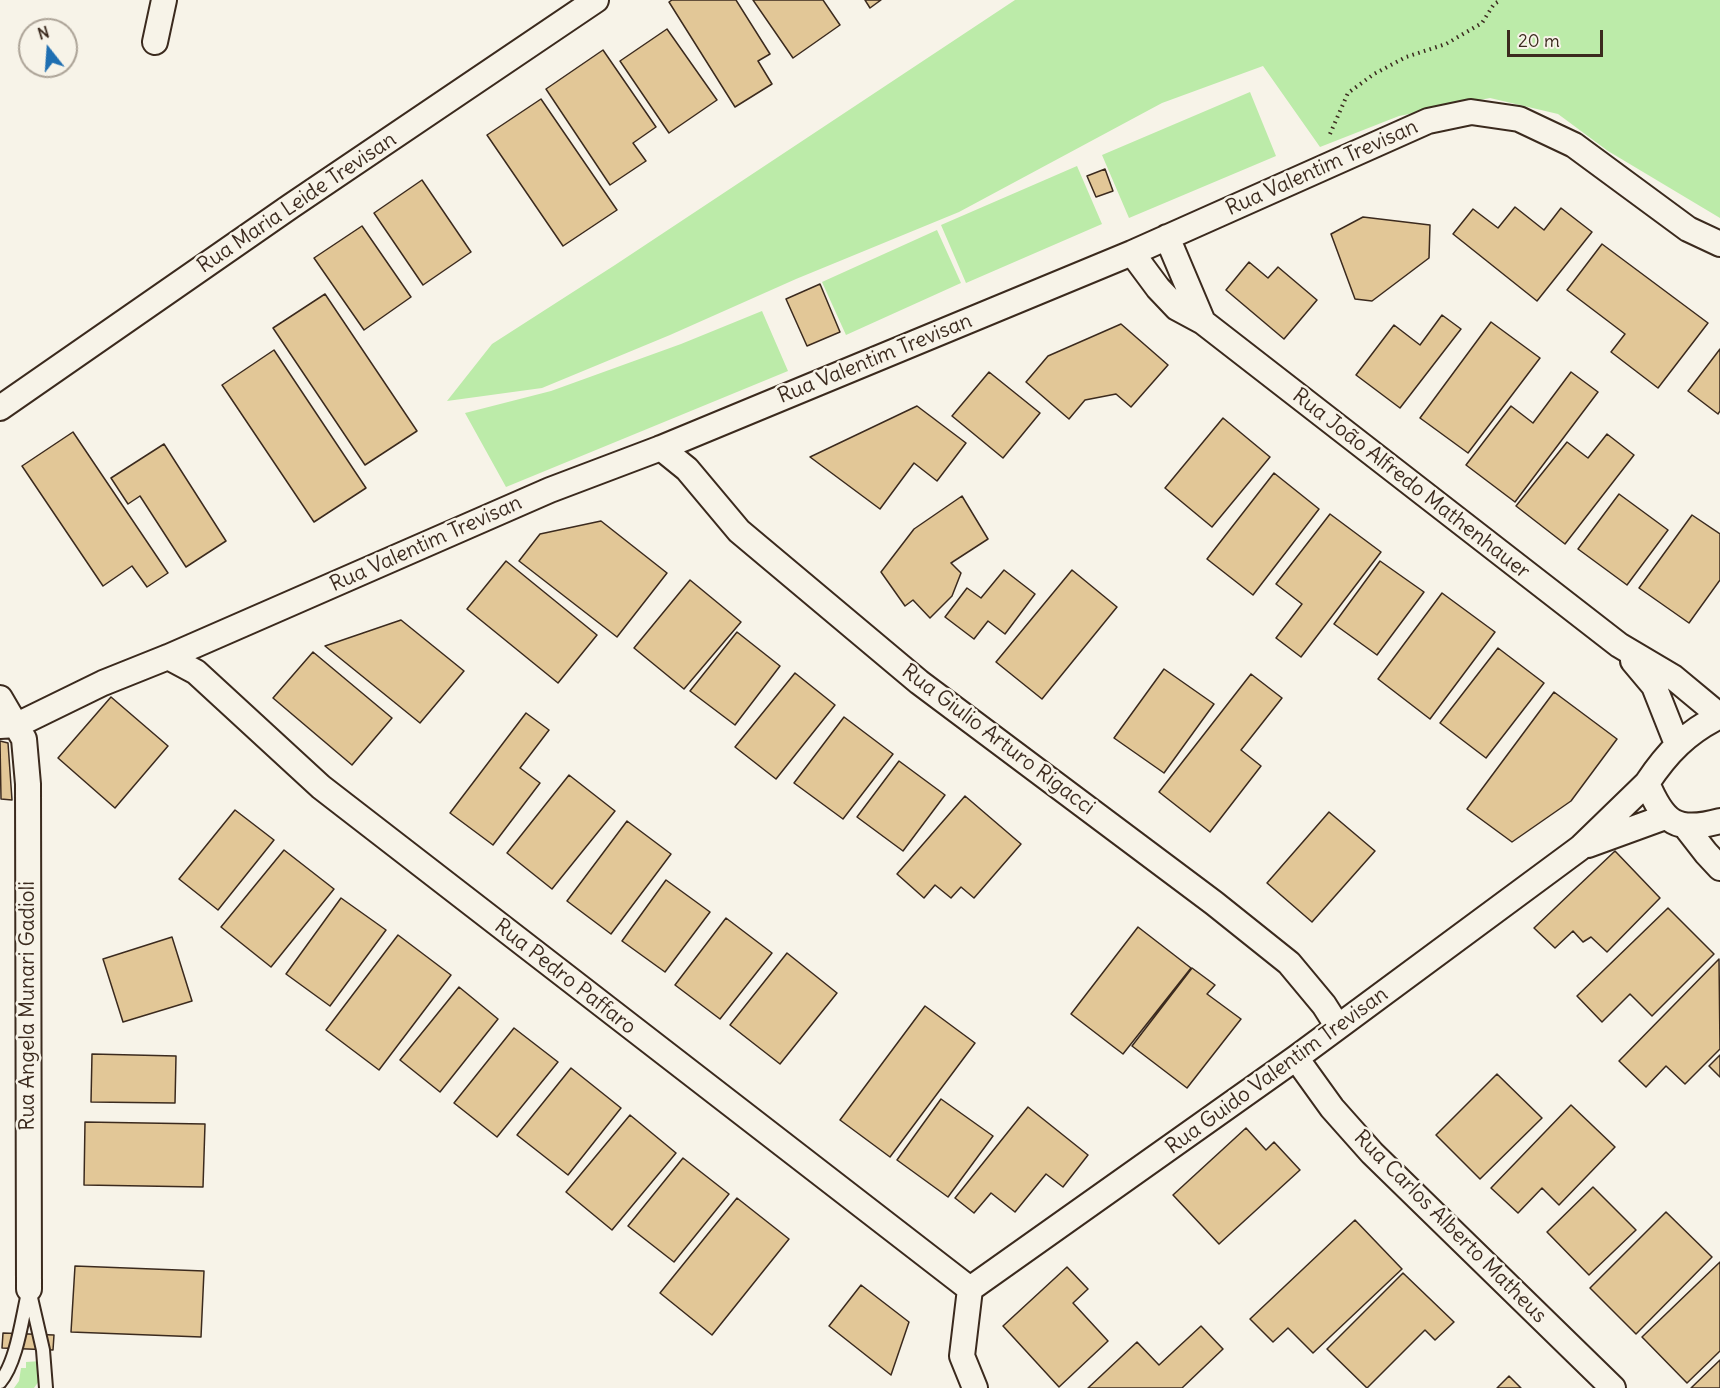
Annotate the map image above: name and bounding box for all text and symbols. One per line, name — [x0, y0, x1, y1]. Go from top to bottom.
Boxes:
north arrow — [18, 18, 78, 78]
scale bar — [1510, 18, 1606, 56]
text: N — [35, 22, 52, 44]
text: 20 m — [1518, 29, 1560, 52]
street label: Rua Valentim Trevisan — [1222, 114, 1422, 222]
street label: Rua Maria Leide Trevisan — [193, 127, 401, 279]
street label: Rua Valentim Trevisan — [774, 308, 976, 410]
street label: Rua João Alfredo Mathenhauer — [1287, 383, 1535, 585]
street label: Rua Valentim Trevisan — [326, 490, 526, 598]
street label: Rua Giulio Arturo Rigacci — [897, 659, 1099, 821]
street label: Rua Angela Munari Gadioli — [15, 881, 41, 1131]
street label: Rua Pedro Paffaro — [489, 914, 641, 1040]
street label: Rua Guido Valentim Trevisan — [1161, 982, 1393, 1160]
street label: Rua Carlos Alberto Matheus — [1348, 1125, 1552, 1329]

